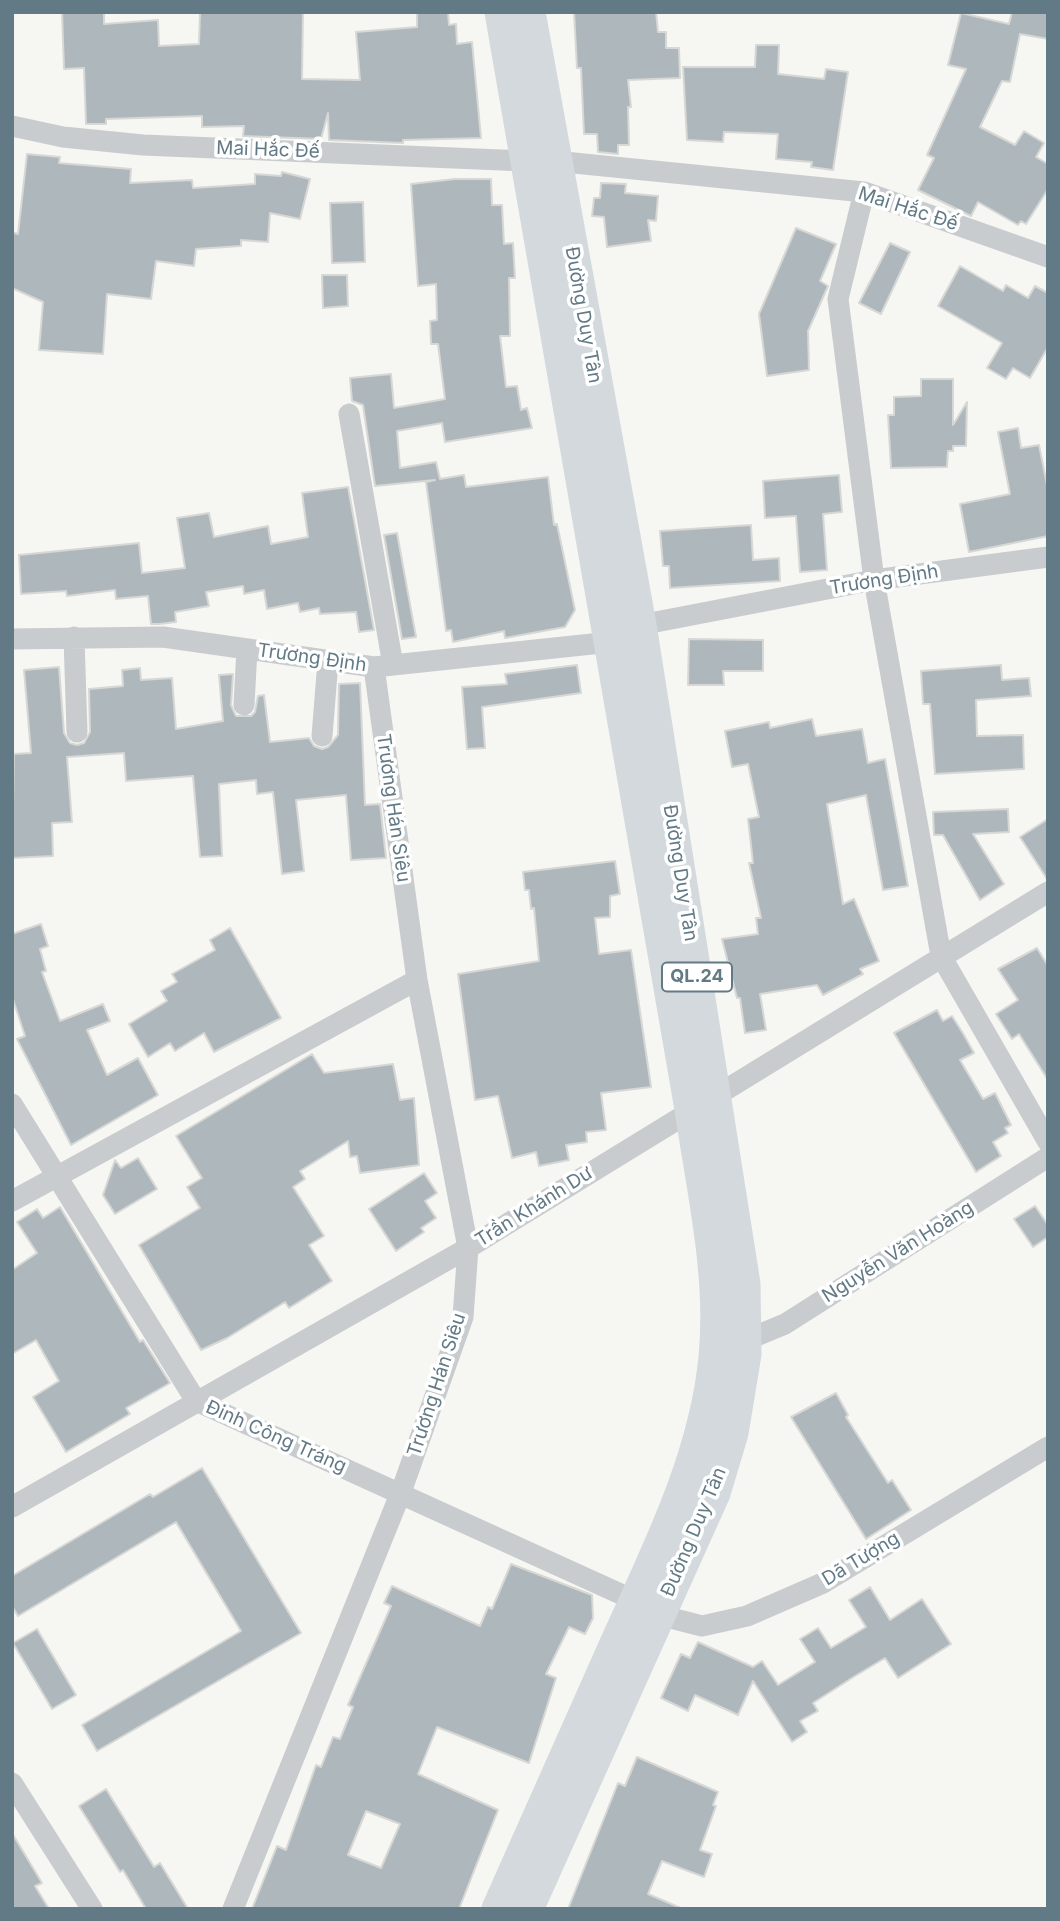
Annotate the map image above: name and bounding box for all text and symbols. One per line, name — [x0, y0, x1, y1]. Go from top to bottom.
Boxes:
street label: Mai Hắc Đế — [216, 137, 320, 163]
street label: Mai Hắc Đế — [855, 182, 961, 236]
street label: Đường Duy Tân — [560, 245, 606, 385]
street label: Trương Định — [828, 560, 940, 600]
street label: Trương Định — [256, 639, 368, 677]
street label: Trương Hán Siêu — [371, 732, 415, 884]
street label: Đường Duy Tân — [658, 803, 702, 943]
road number: QL.24 — [662, 962, 732, 992]
street label: Trần Khánh Dư — [471, 1162, 597, 1252]
street label: Nguyễn Văn Hoàng — [818, 1196, 978, 1308]
street label: Trương Hán Siêu — [403, 1310, 471, 1460]
street label: Đinh Công Tráng — [202, 1396, 350, 1478]
street label: Đường Duy Tân — [657, 1464, 731, 1600]
street label: Dã Tượng — [818, 1527, 904, 1591]

